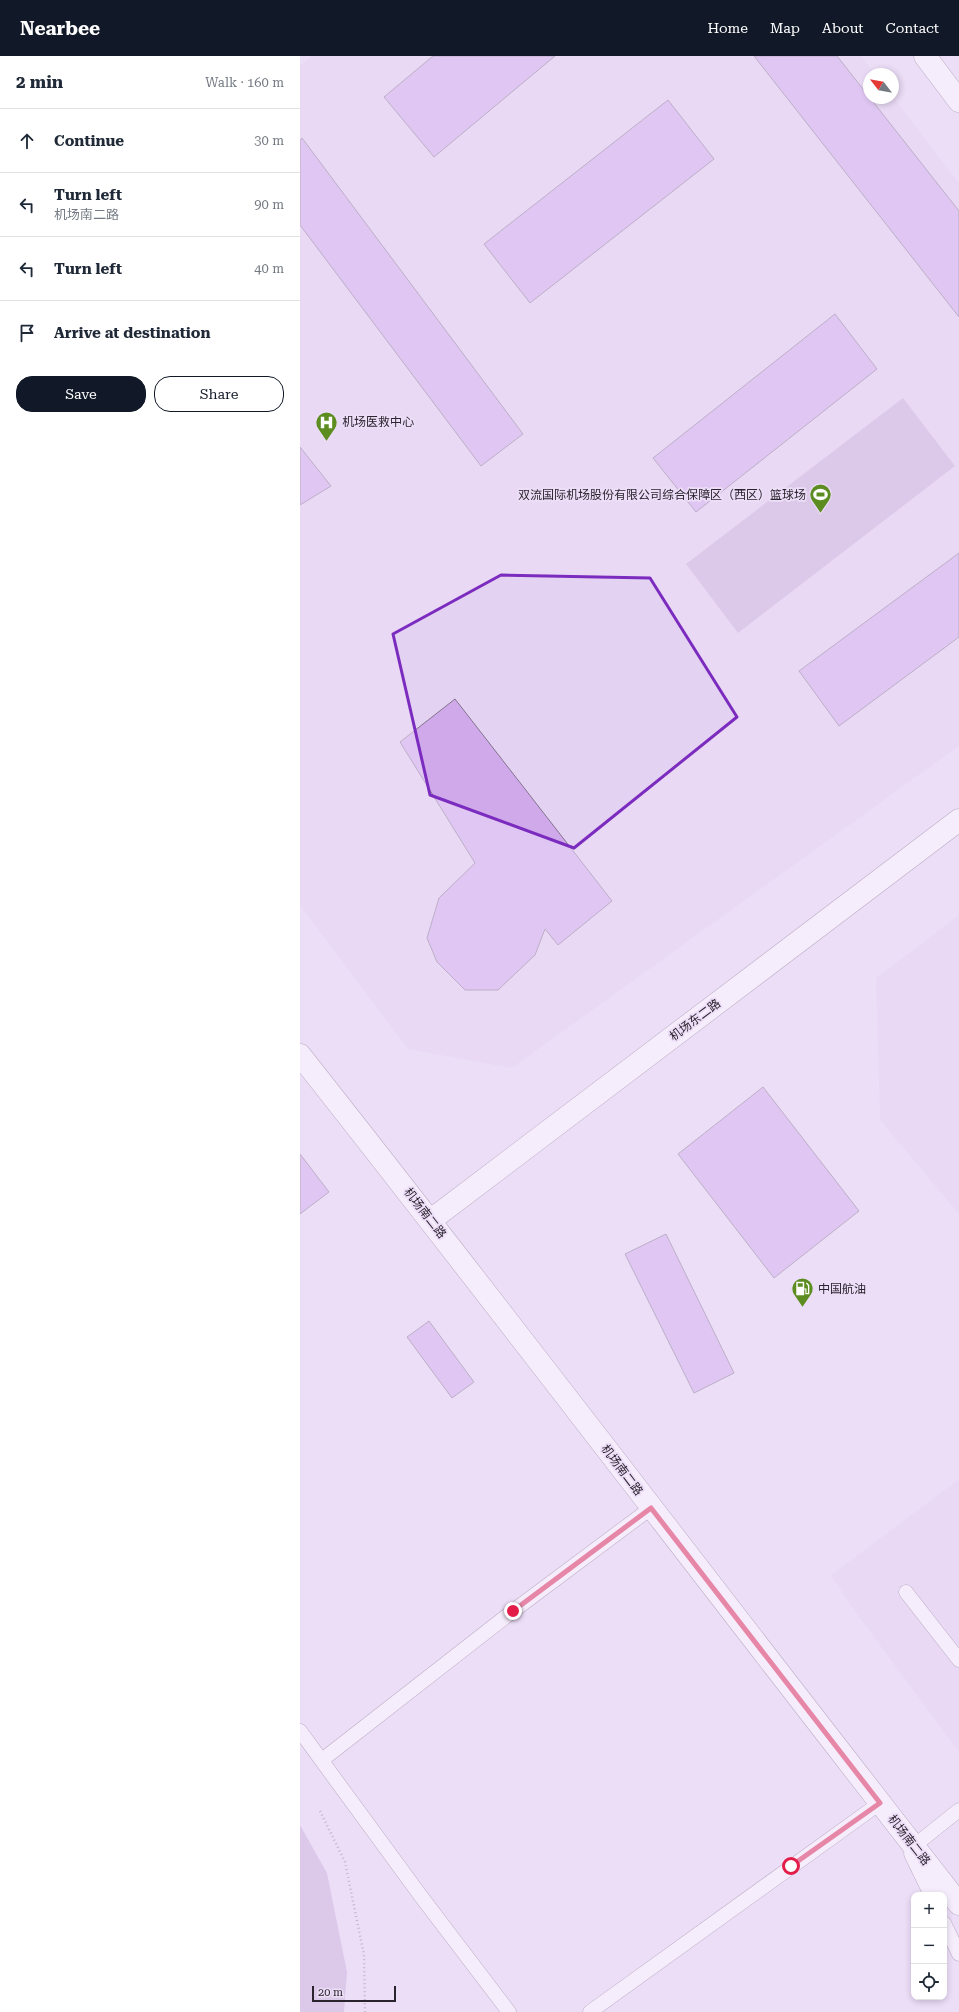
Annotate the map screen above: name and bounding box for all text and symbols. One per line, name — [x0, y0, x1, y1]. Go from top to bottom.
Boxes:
text: Nearbee — [20, 17, 100, 40]
text: Home — [707, 20, 748, 36]
text: Map — [770, 20, 800, 36]
text: About — [822, 20, 864, 36]
text: Contact — [886, 20, 939, 36]
north arrow — [863, 68, 899, 104]
text: 2 min — [16, 72, 63, 92]
text: Walk · 160 m — [205, 75, 284, 90]
icon: ahead — [16, 130, 38, 152]
text: Continue — [54, 132, 124, 150]
text: 30 m — [254, 133, 284, 148]
text: Turn left — [54, 186, 122, 204]
icon: left — [16, 194, 38, 216]
text: 90 m — [254, 197, 284, 212]
text: 机场南二路 — [54, 207, 119, 222]
icon: left — [16, 258, 38, 280]
text: Turn left — [54, 260, 122, 278]
text: 40 m — [254, 261, 284, 276]
icon: arrive — [16, 322, 38, 344]
text: Arrive at destination — [54, 324, 210, 342]
button: Save — [16, 376, 146, 412]
button: Share — [154, 376, 284, 412]
hospital icon: 机场医救中心 — [314, 409, 340, 442]
place label: 机场医救中心 — [342, 415, 414, 429]
sports icon: 双流国际机场股份有限公司综合保障区（西区）篮球场 — [808, 482, 834, 515]
place label: 双流国际机场股份有限公司综合保障区（西区）篮球场 — [518, 488, 806, 502]
street label: 机场东二路 — [667, 996, 723, 1044]
street label: 机场南二路 — [401, 1185, 449, 1241]
fuel station icon: 中国航油 — [789, 1276, 815, 1309]
place label: 中国航油 — [818, 1282, 866, 1296]
street label: 机场南二路 — [598, 1442, 646, 1498]
route end — [504, 1602, 522, 1620]
street label: 机场南二路 — [885, 1812, 933, 1868]
route start — [782, 1857, 800, 1875]
map controls — [911, 1892, 947, 2000]
button: + — [911, 1892, 947, 1928]
button: − — [911, 1928, 947, 1964]
button: locate — [911, 1964, 947, 2000]
scale bar — [312, 1984, 396, 2003]
text: 20 m — [318, 1986, 343, 1999]

